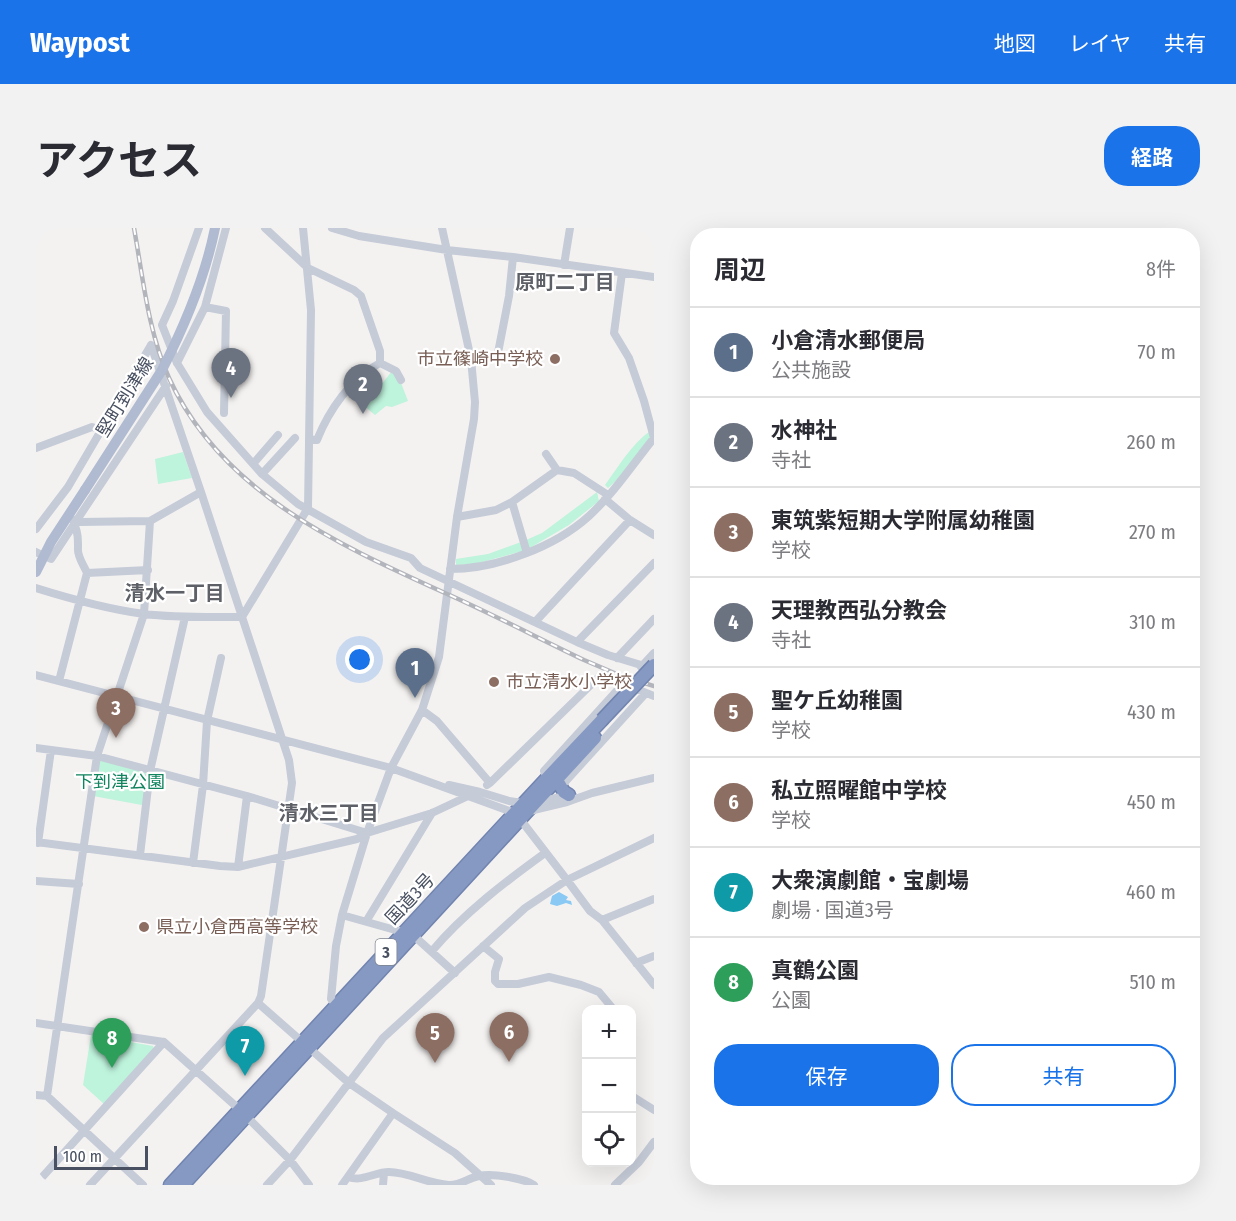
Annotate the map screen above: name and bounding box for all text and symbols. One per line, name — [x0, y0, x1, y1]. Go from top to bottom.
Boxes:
text: Waypost — [30, 26, 130, 59]
text: 地図 — [994, 31, 1036, 57]
text: レイヤ — [1069, 31, 1131, 57]
text: 共有 — [1164, 31, 1206, 57]
button: 経路 — [1104, 126, 1200, 186]
text: アクセス — [36, 136, 202, 186]
text: 周辺 — [714, 255, 766, 286]
text: 8件 — [1146, 257, 1176, 281]
district label: 原町二丁目 — [515, 270, 615, 294]
text: 小倉清水郵便局 — [771, 327, 925, 354]
text: 1 — [729, 340, 738, 364]
text: 70 m — [1138, 340, 1176, 364]
pin: 4 — [212, 348, 250, 398]
place label: 市立篠崎中学校 — [417, 348, 543, 370]
marker: 市立篠崎中学校 — [548, 352, 562, 366]
street label: 堅町到津線 — [92, 353, 158, 441]
text: 公共施設 — [771, 358, 851, 382]
pin: 2 — [344, 364, 382, 414]
text: 水神社 — [771, 417, 837, 444]
text: 2 — [729, 430, 738, 454]
text: 260 m — [1127, 430, 1176, 454]
text: 寺社 — [771, 448, 811, 472]
text: 東筑紫短期大学附属幼稚園 — [771, 507, 1035, 534]
text: 3 — [729, 520, 738, 544]
text: 270 m — [1129, 520, 1176, 544]
text: 学校 — [771, 538, 811, 562]
district label: 清水一丁目 — [125, 581, 225, 605]
text: 天理教西弘分教会 — [771, 597, 947, 624]
text: 4 — [728, 610, 739, 634]
text: 310 m — [1129, 610, 1176, 634]
text: 寺社 — [771, 628, 811, 652]
your location — [345, 645, 374, 674]
pin: 1 — [396, 648, 434, 698]
place label: 市立清水小学校 — [506, 671, 632, 693]
marker: 市立清水小学校 — [487, 675, 501, 689]
text: 聖ケ丘幼稚園 — [771, 687, 903, 714]
pin: 3 — [96, 688, 136, 738]
text: 5 — [729, 700, 738, 724]
text: 430 m — [1127, 700, 1176, 724]
text: 学校 — [771, 718, 811, 742]
park label: 下到津公園 — [75, 771, 165, 793]
text: 私立照曜館中学校 — [771, 777, 947, 804]
text: 6 — [728, 790, 739, 814]
text: 450 m — [1127, 790, 1176, 814]
district label: 清水三丁目 — [279, 801, 379, 825]
text: 学校 — [771, 808, 811, 832]
text: 大衆演劇館・宝劇場 — [771, 867, 969, 894]
street label: 国道3号 — [381, 869, 439, 929]
text: 7 — [729, 880, 738, 904]
text: 460 m — [1126, 880, 1176, 904]
text: 劇場 · 国道3号 — [771, 898, 894, 922]
place label: 県立小倉西高等学校 — [156, 916, 318, 938]
marker: 県立小倉西高等学校 — [137, 920, 151, 934]
road number: 3 — [376, 939, 396, 965]
text: 真鶴公園 — [771, 957, 859, 984]
text: 8 — [728, 970, 739, 994]
text: 510 m — [1130, 970, 1176, 994]
text: 公園 — [771, 988, 811, 1012]
map controls — [582, 1005, 636, 1167]
button: + — [582, 1005, 636, 1059]
pin: 6 — [490, 1012, 528, 1062]
pin: 5 — [416, 1014, 454, 1063]
pin: 8 — [92, 1018, 132, 1068]
pin: 7 — [226, 1026, 264, 1076]
button: 保存 — [714, 1044, 939, 1106]
button: 共有 — [951, 1044, 1176, 1106]
button: − — [582, 1059, 636, 1113]
button: locate — [582, 1113, 636, 1167]
scale bar — [54, 1143, 148, 1170]
text: 100 m — [63, 1147, 102, 1166]

